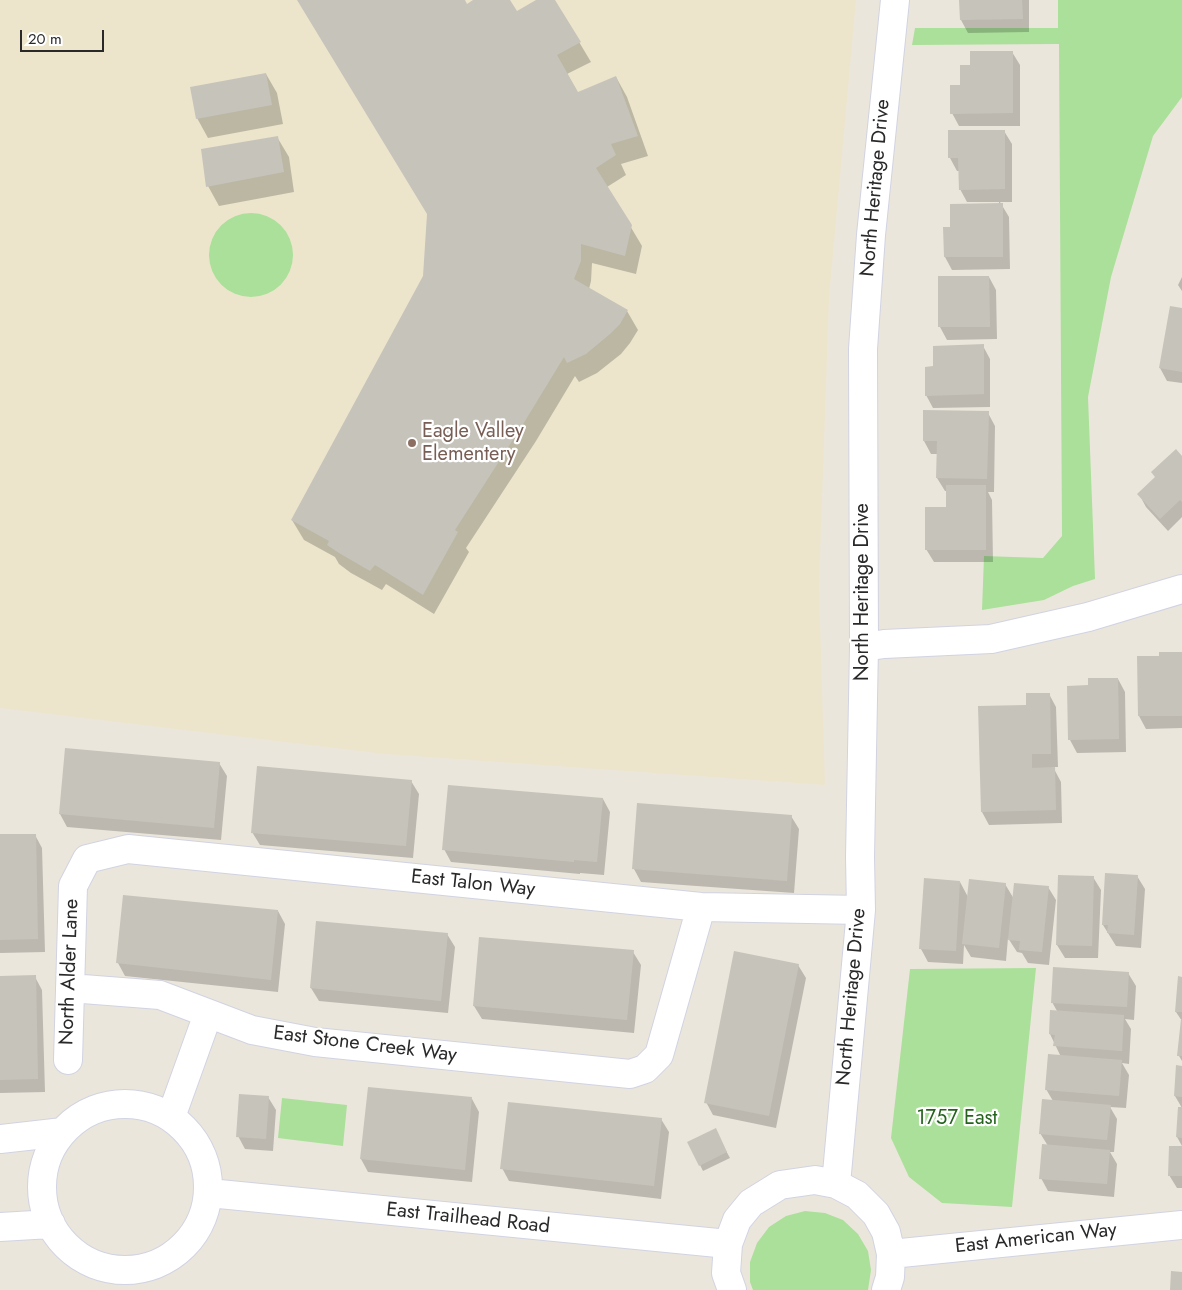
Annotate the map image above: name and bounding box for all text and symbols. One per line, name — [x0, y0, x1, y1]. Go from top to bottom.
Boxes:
scale bar — [22, 20, 106, 52]
text: 20 m — [28, 28, 62, 50]
street label: North Heritage Drive — [856, 98, 896, 278]
place label: Eagle Valley Elementery — [422, 420, 524, 467]
marker: Eagle Valley Elementery — [406, 437, 418, 449]
street label: North Heritage Drive — [851, 503, 875, 681]
street label: East Talon Way — [410, 866, 536, 902]
street label: North Alder Lane — [55, 898, 85, 1046]
street label: North Heritage Drive — [832, 907, 872, 1087]
street label: East Stone Creek Way — [272, 1022, 458, 1068]
park label: 1757 East — [917, 1107, 997, 1131]
street label: East Trailhead Road — [385, 1198, 551, 1240]
street label: East American Way — [954, 1219, 1118, 1259]

